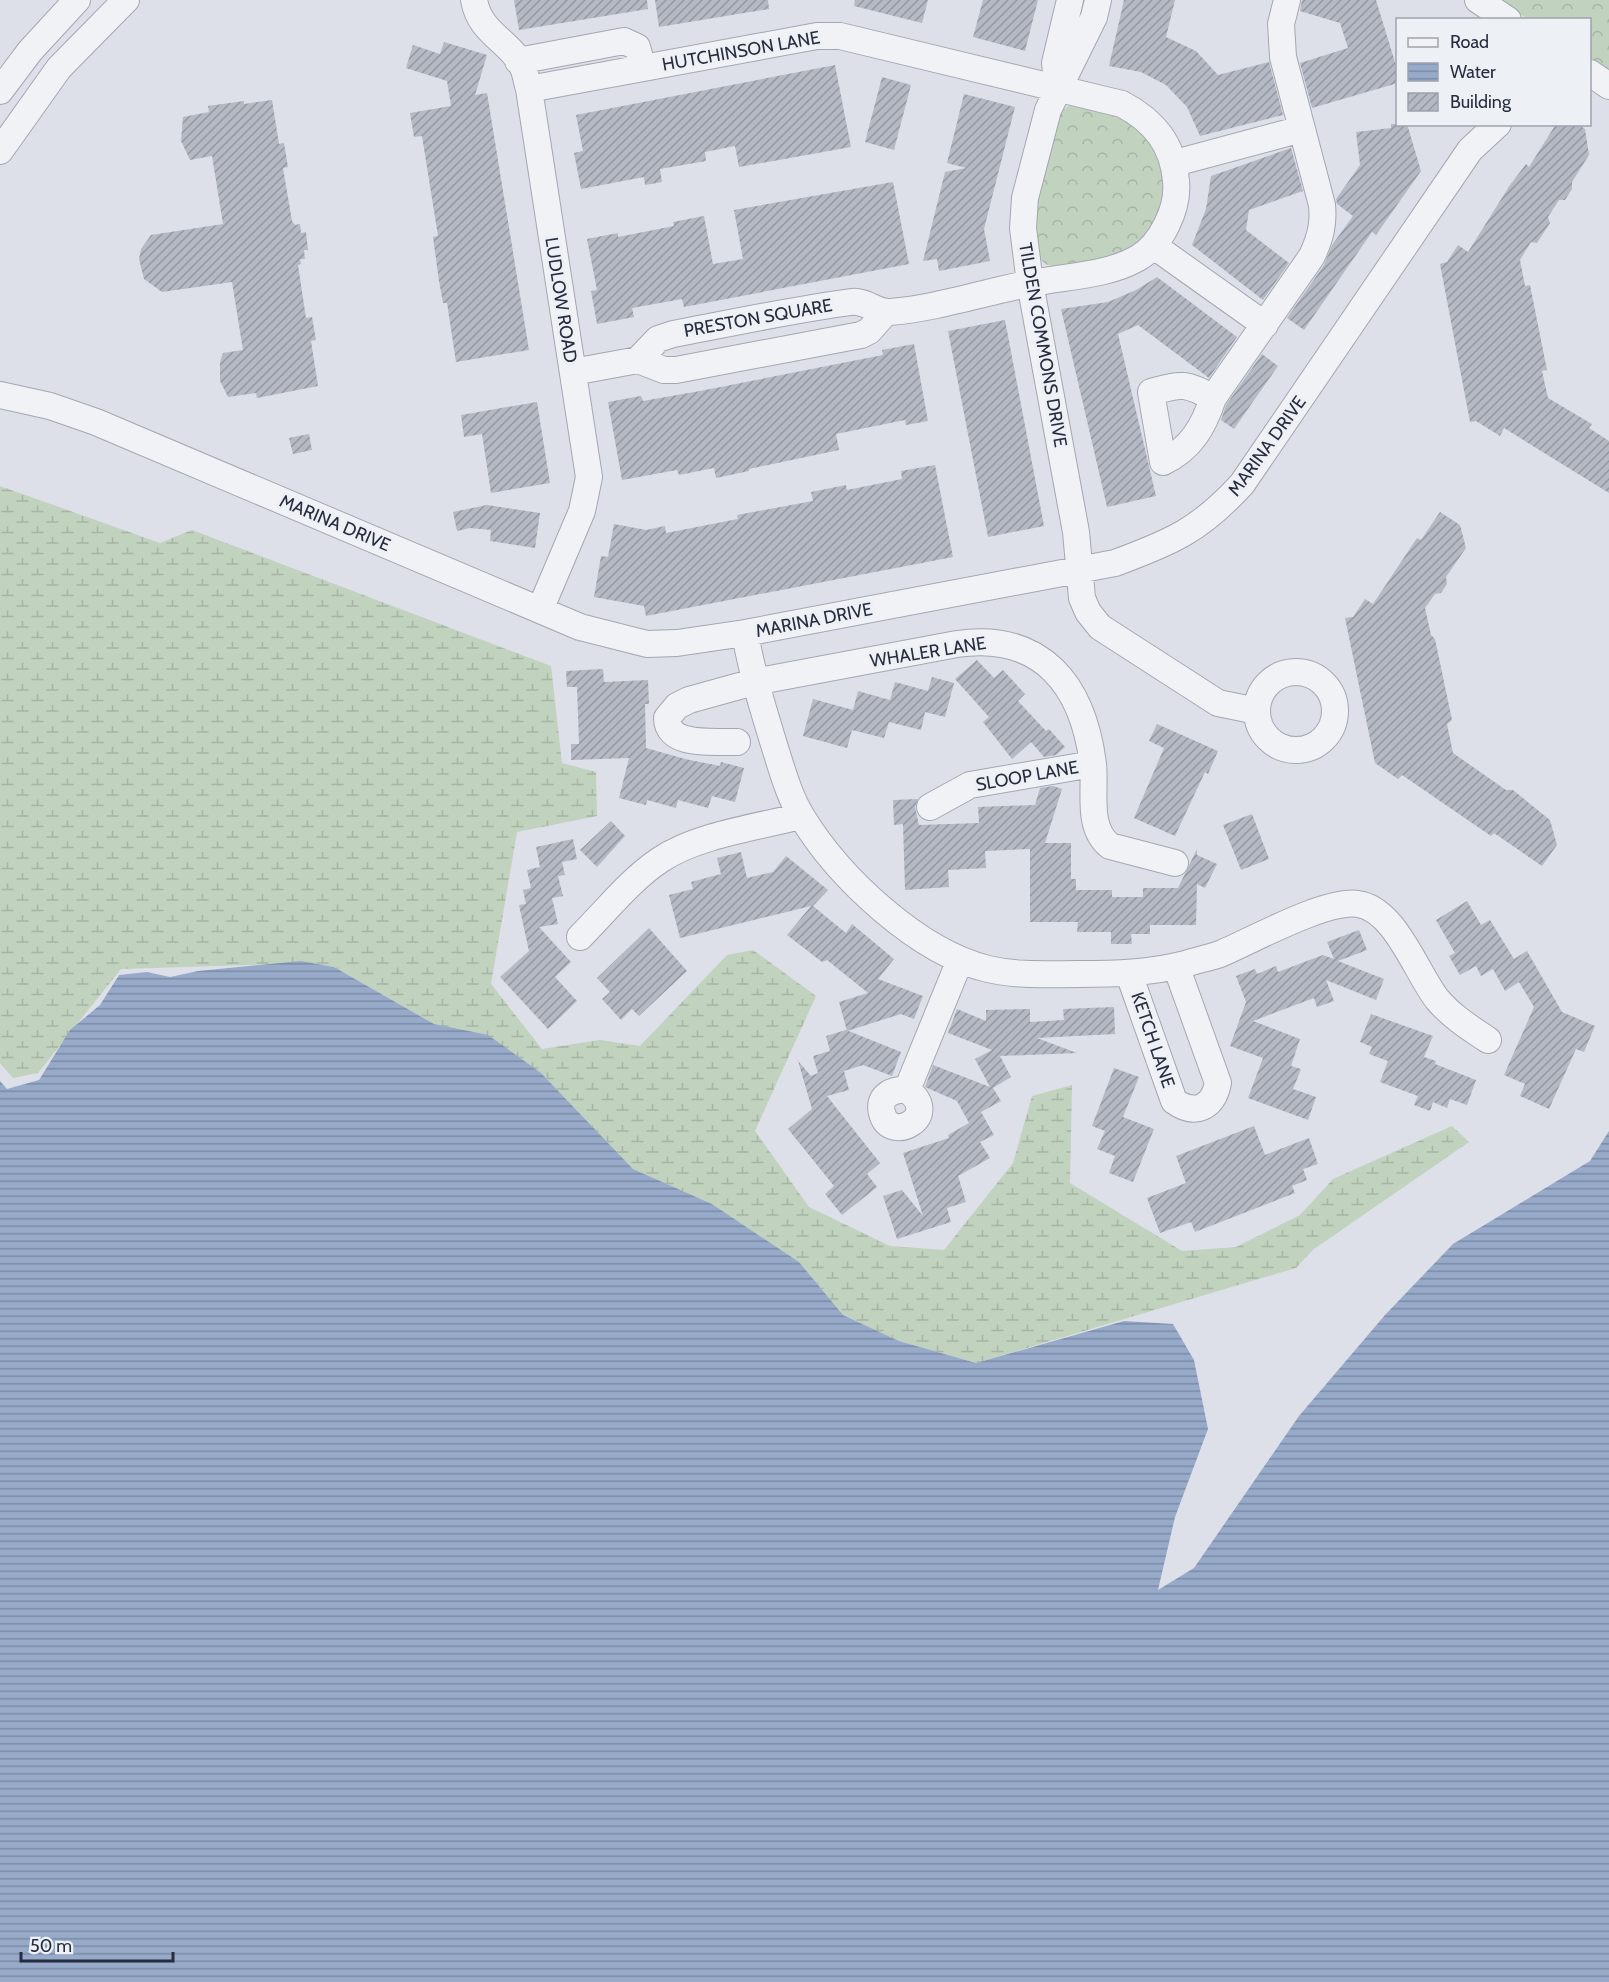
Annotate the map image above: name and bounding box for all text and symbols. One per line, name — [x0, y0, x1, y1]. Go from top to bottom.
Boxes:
legend — [1396, 18, 1591, 126]
street label: HUTCHINSON LANE — [660, 26, 822, 76]
text: Road — [1450, 31, 1489, 53]
text: Water — [1450, 61, 1496, 83]
text: Building — [1450, 91, 1512, 113]
street label: LUDLOW ROAD — [540, 236, 582, 364]
street label: TILDEN COMMONS DRIVE — [1014, 241, 1072, 449]
street label: PRESTON SQUARE — [682, 294, 834, 342]
street label: MARINA DRIVE — [1223, 392, 1311, 500]
street label: MARINA DRIVE — [276, 490, 394, 556]
street label: MARINA DRIVE — [754, 598, 874, 642]
street label: WHALER LANE — [868, 632, 988, 672]
street label: SLOOP LANE — [974, 756, 1080, 796]
street label: KETCH LANE — [1126, 989, 1180, 1091]
scale bar — [21, 1925, 172, 1963]
text: 50 m — [30, 1935, 72, 1957]

